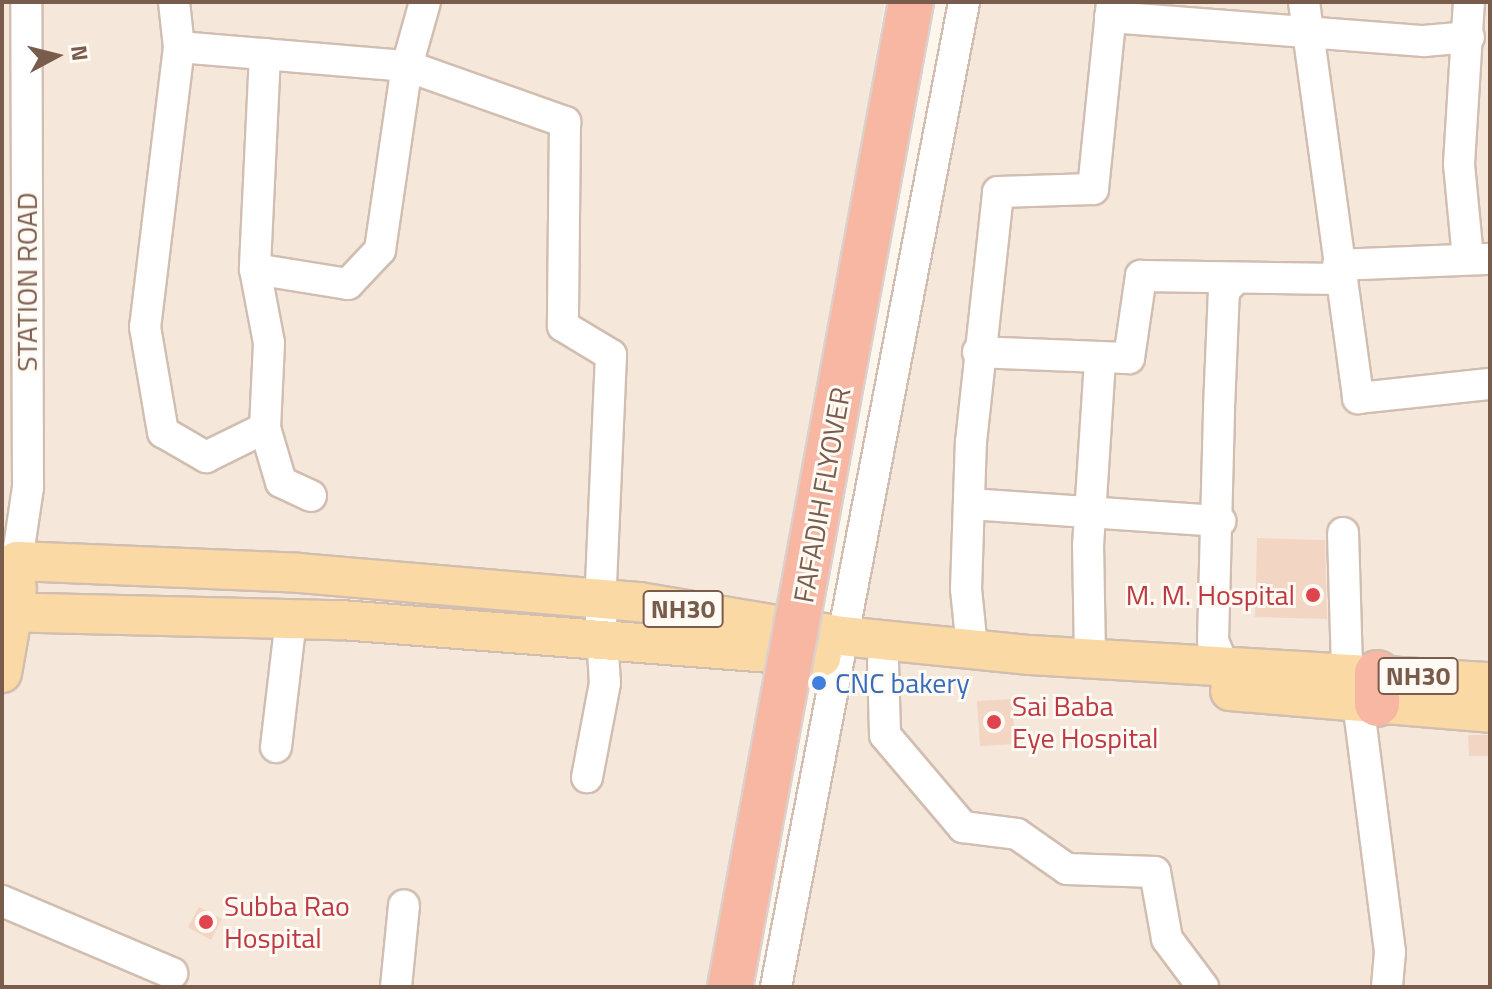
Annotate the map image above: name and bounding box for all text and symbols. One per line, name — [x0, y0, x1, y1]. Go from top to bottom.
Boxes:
north arrow — [16, 16, 96, 96]
text: N — [62, 43, 98, 63]
street label: STATION ROAD — [10, 192, 44, 372]
street label: FAFADIH FLYOVER — [787, 385, 857, 605]
place label: M. M. Hospital — [1126, 578, 1295, 612]
marker: M. M. Hospital — [1302, 584, 1324, 606]
road number: NH30 — [641, 587, 725, 631]
road number: NH30 — [1376, 654, 1460, 698]
place label: CNC bakery — [835, 666, 970, 700]
marker: CNC bakery — [810, 674, 828, 692]
place label: Sai Baba Eye Hospital — [1012, 689, 1159, 755]
marker: Sai Baba Eye Hospital — [983, 711, 1005, 733]
place label: Subba Rao Hospital — [224, 889, 350, 955]
marker: Subba Rao Hospital — [195, 911, 217, 933]

